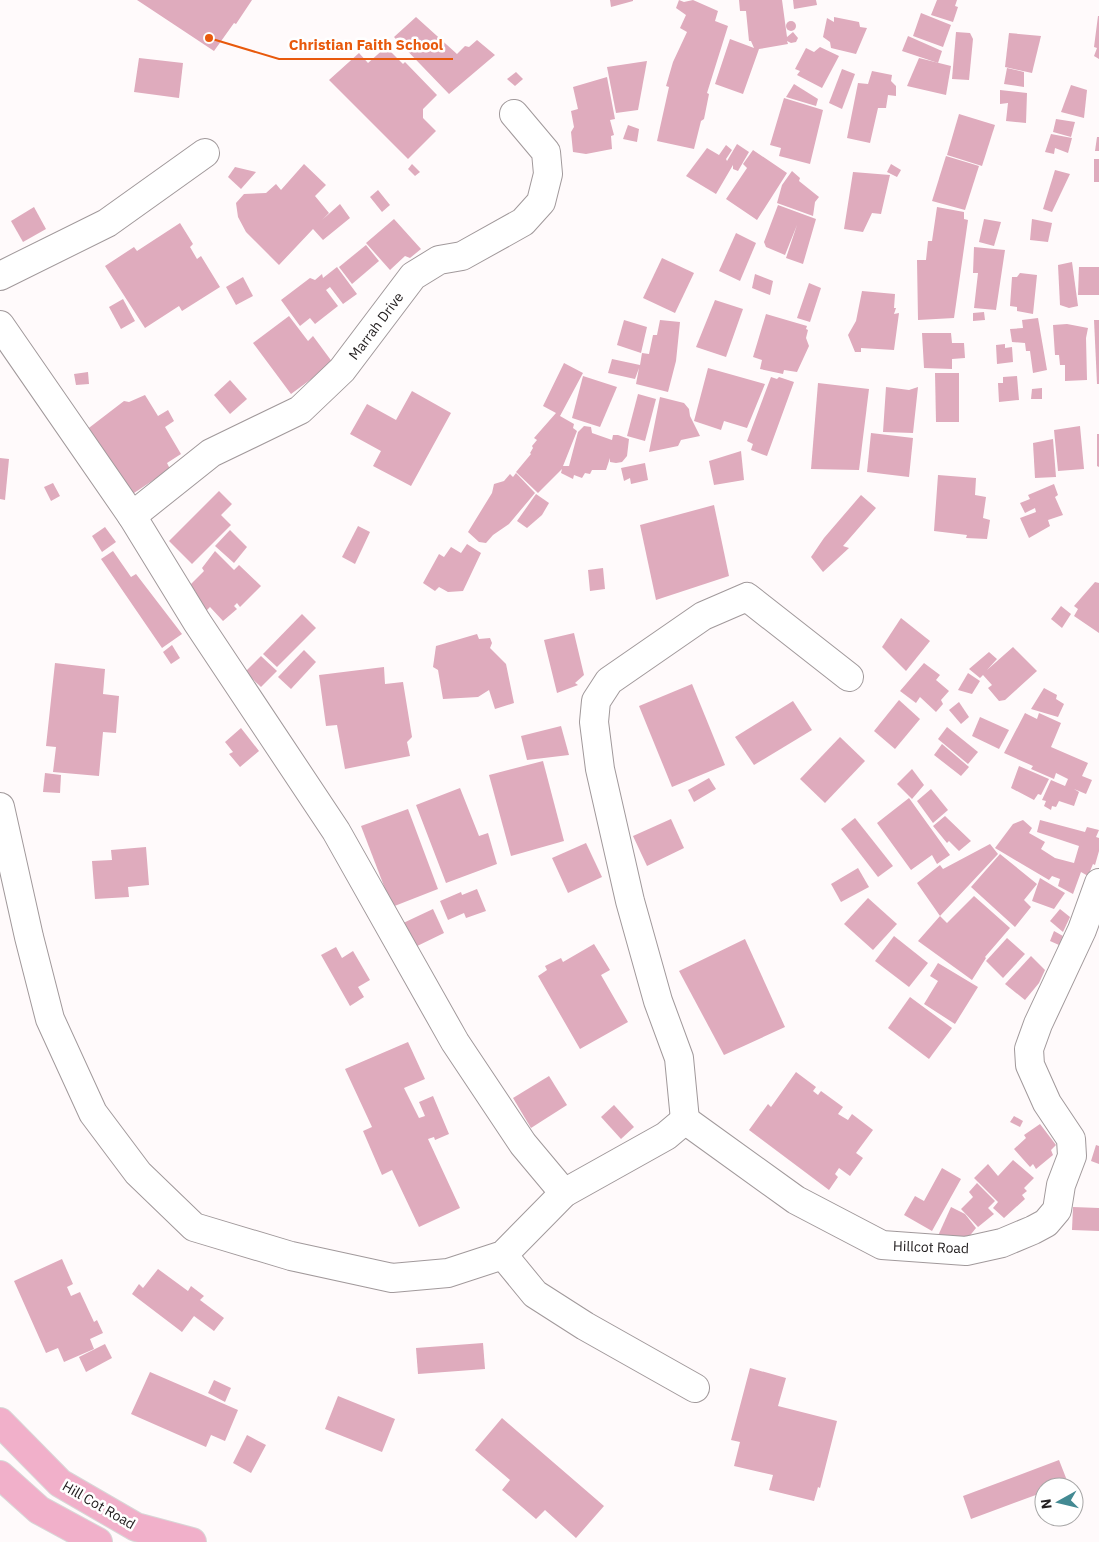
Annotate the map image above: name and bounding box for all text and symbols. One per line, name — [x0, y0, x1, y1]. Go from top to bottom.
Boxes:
callout: Christian Faith School — [279, 29, 453, 59]
text: Christian Faith School — [289, 35, 444, 54]
street label: Marrah Drive — [345, 288, 408, 363]
street label: Hillcot Road — [893, 1237, 969, 1257]
street label: Hill Cot Road — [59, 1477, 139, 1533]
north arrow — [1034, 1477, 1084, 1527]
text: N — [1037, 1498, 1056, 1510]

